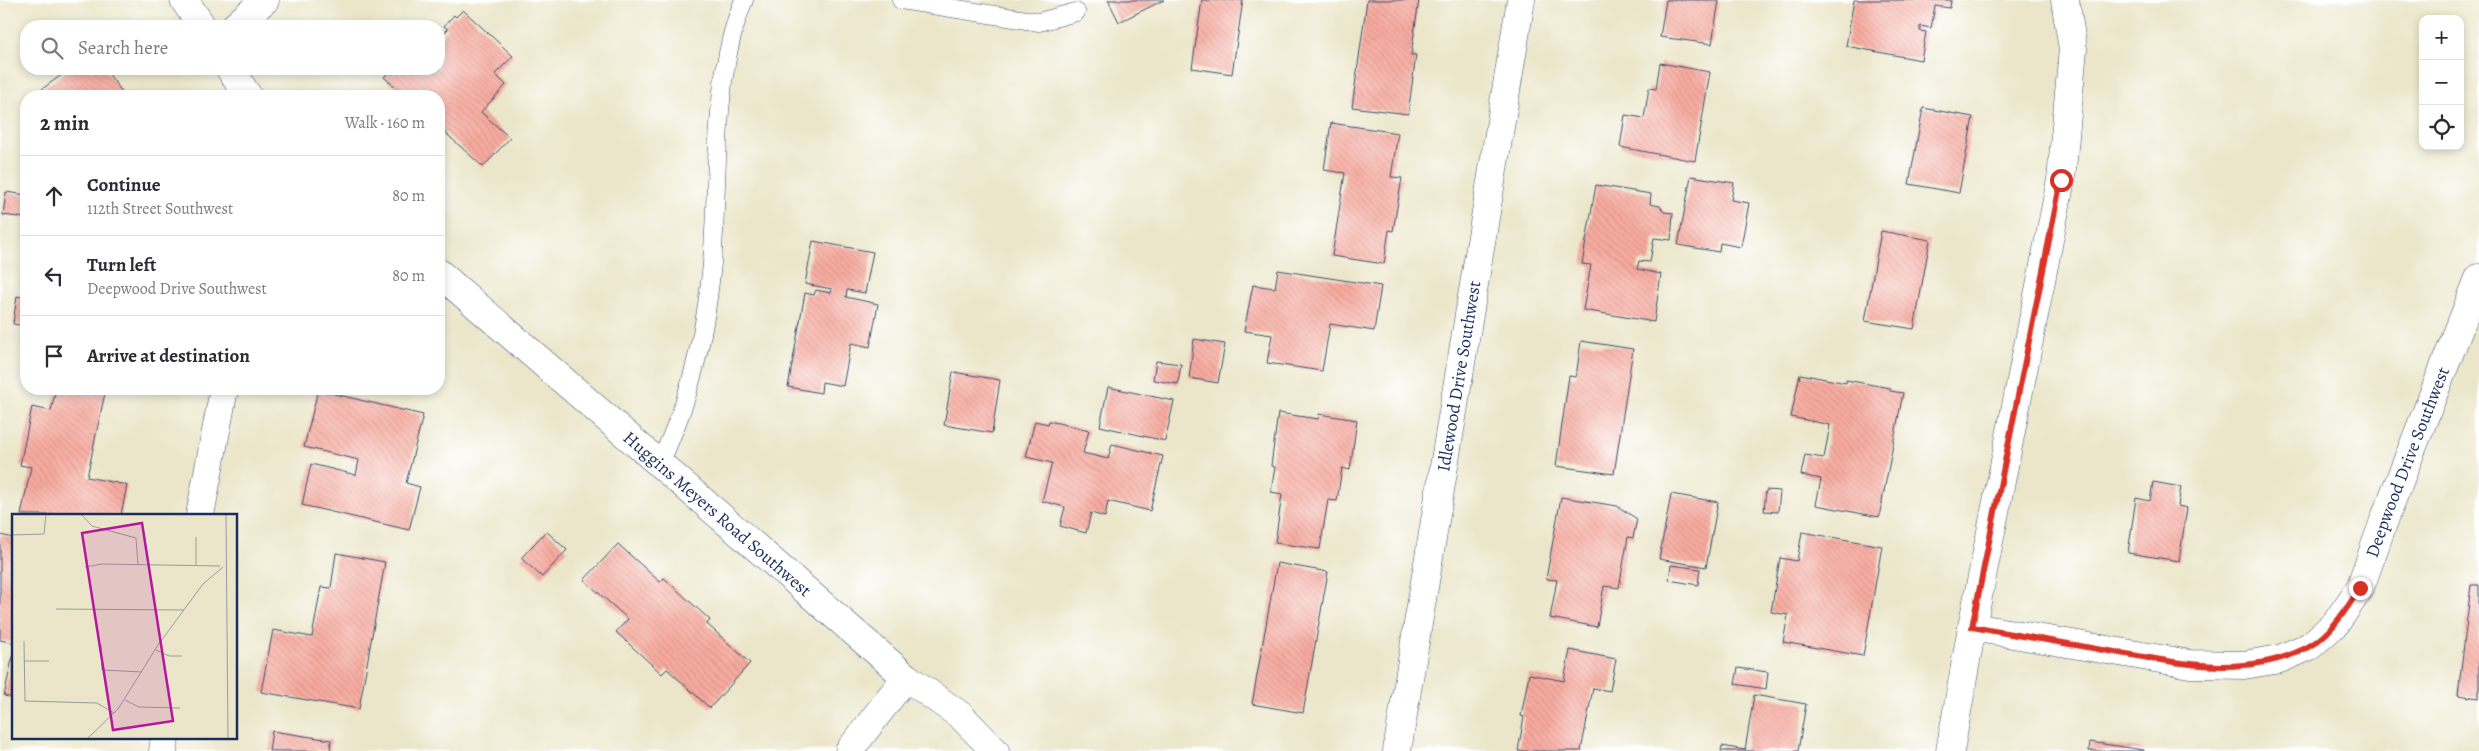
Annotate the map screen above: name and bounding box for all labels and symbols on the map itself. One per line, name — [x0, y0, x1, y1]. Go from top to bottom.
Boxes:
route start — [2050, 169, 2073, 192]
street label: Idlewood Drive Southwest — [1431, 279, 1486, 473]
street label: Deepwood Drive Southwest — [2360, 363, 2455, 561]
street label: Huggins Meyers Road Southwest — [618, 426, 817, 602]
inset map — [12, 514, 238, 738]
route end — [2349, 577, 2372, 600]

